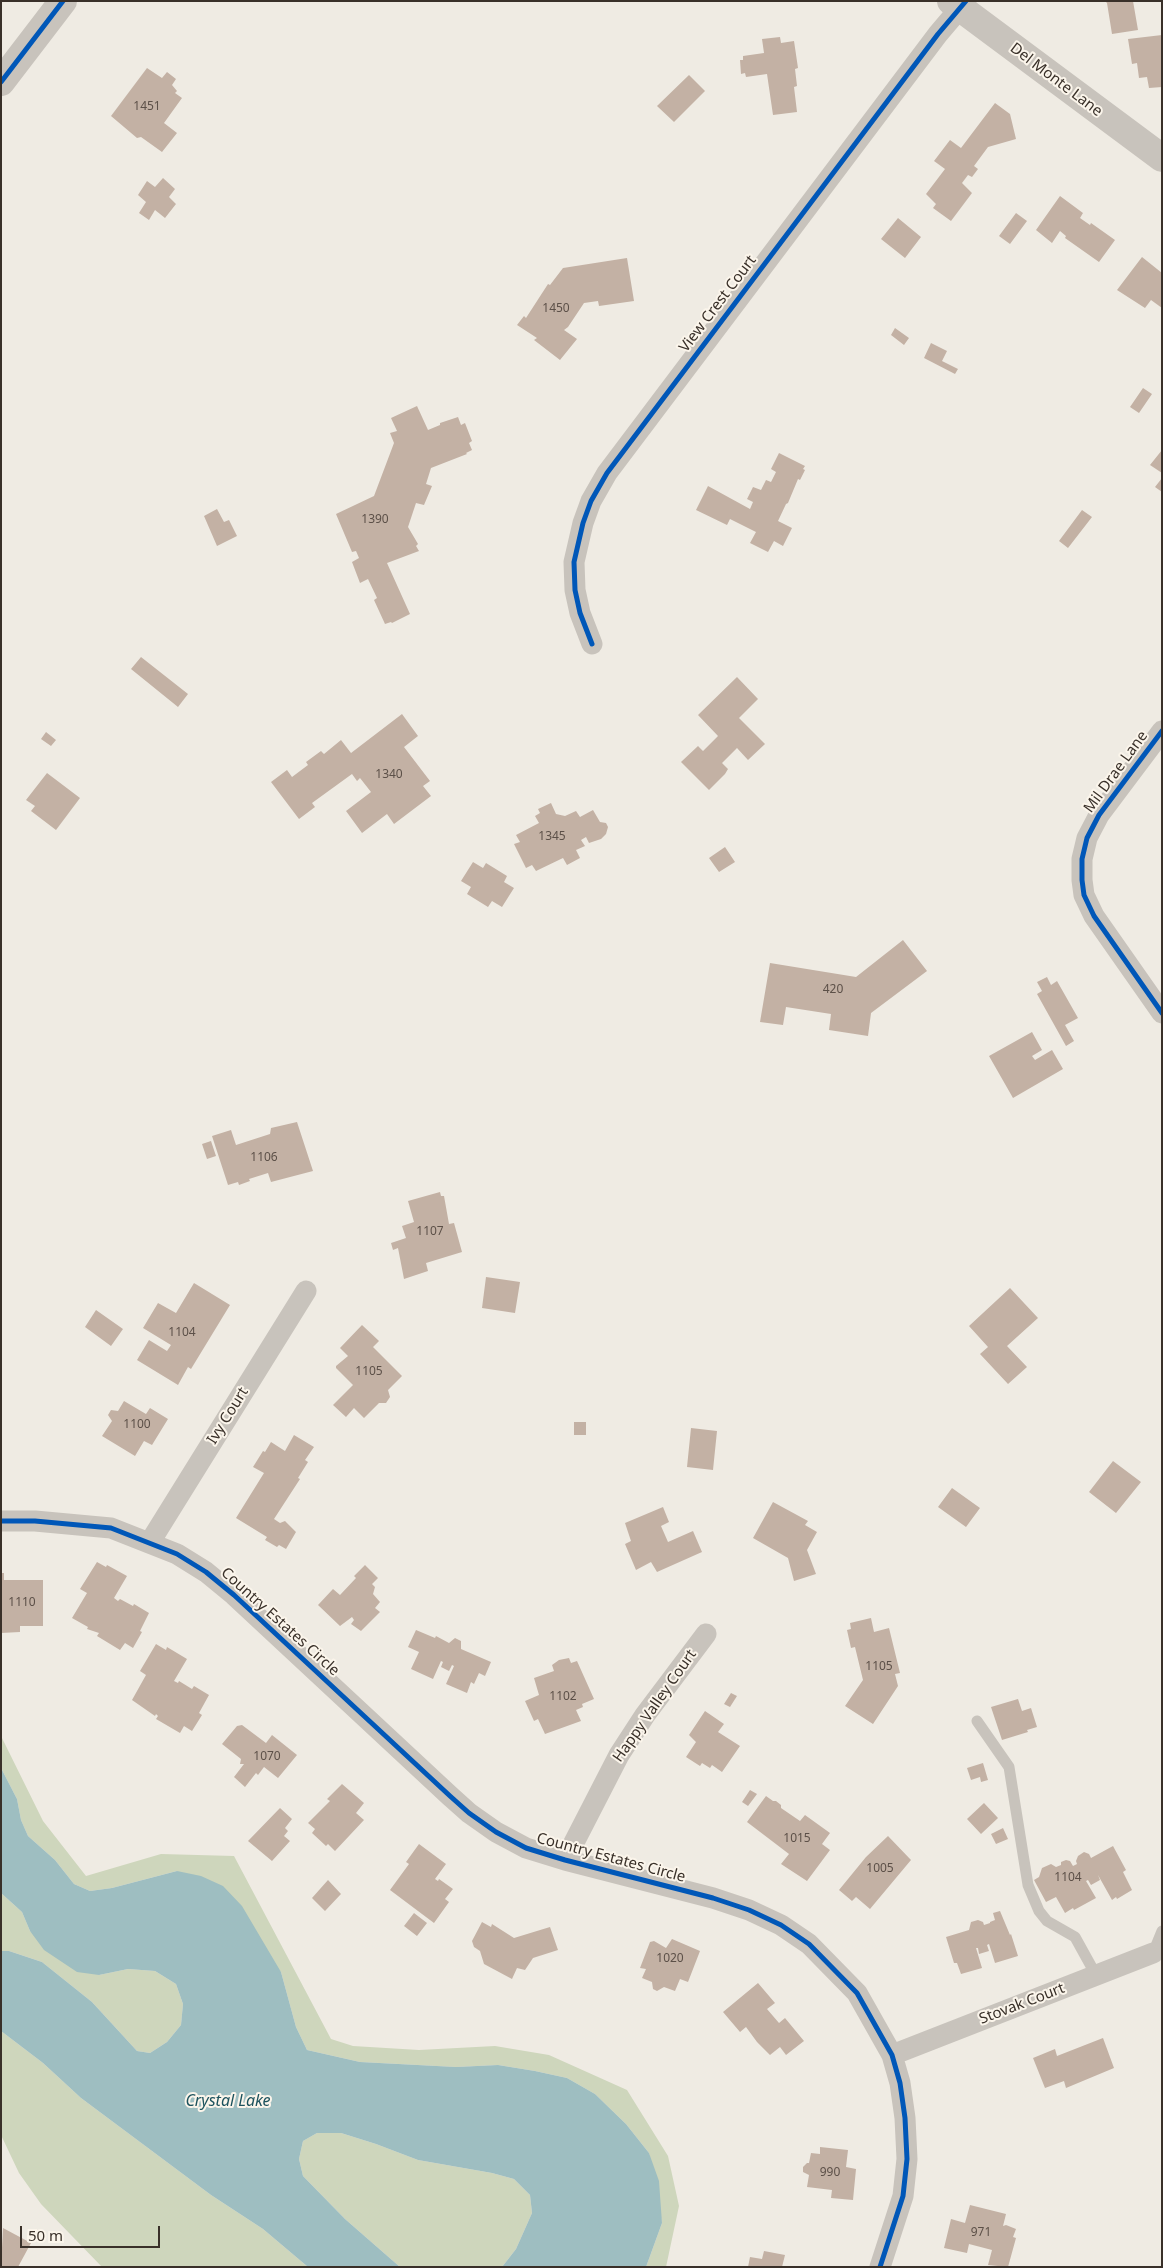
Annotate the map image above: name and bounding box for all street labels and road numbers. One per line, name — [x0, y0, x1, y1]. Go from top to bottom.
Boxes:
street label: Del Monte Lane — [1006, 39, 1106, 121]
street label: View Crest Court — [676, 252, 760, 356]
street label: Mil Drae Lane — [1080, 728, 1152, 816]
street label: Ivy Court — [203, 1384, 253, 1448]
street label: Country Estates Circle — [217, 1564, 343, 1680]
street label: Happy Valley Court — [609, 1646, 701, 1766]
street label: Country Estates Circle — [535, 1829, 687, 1887]
street label: Stovak Court — [977, 1980, 1067, 2028]

